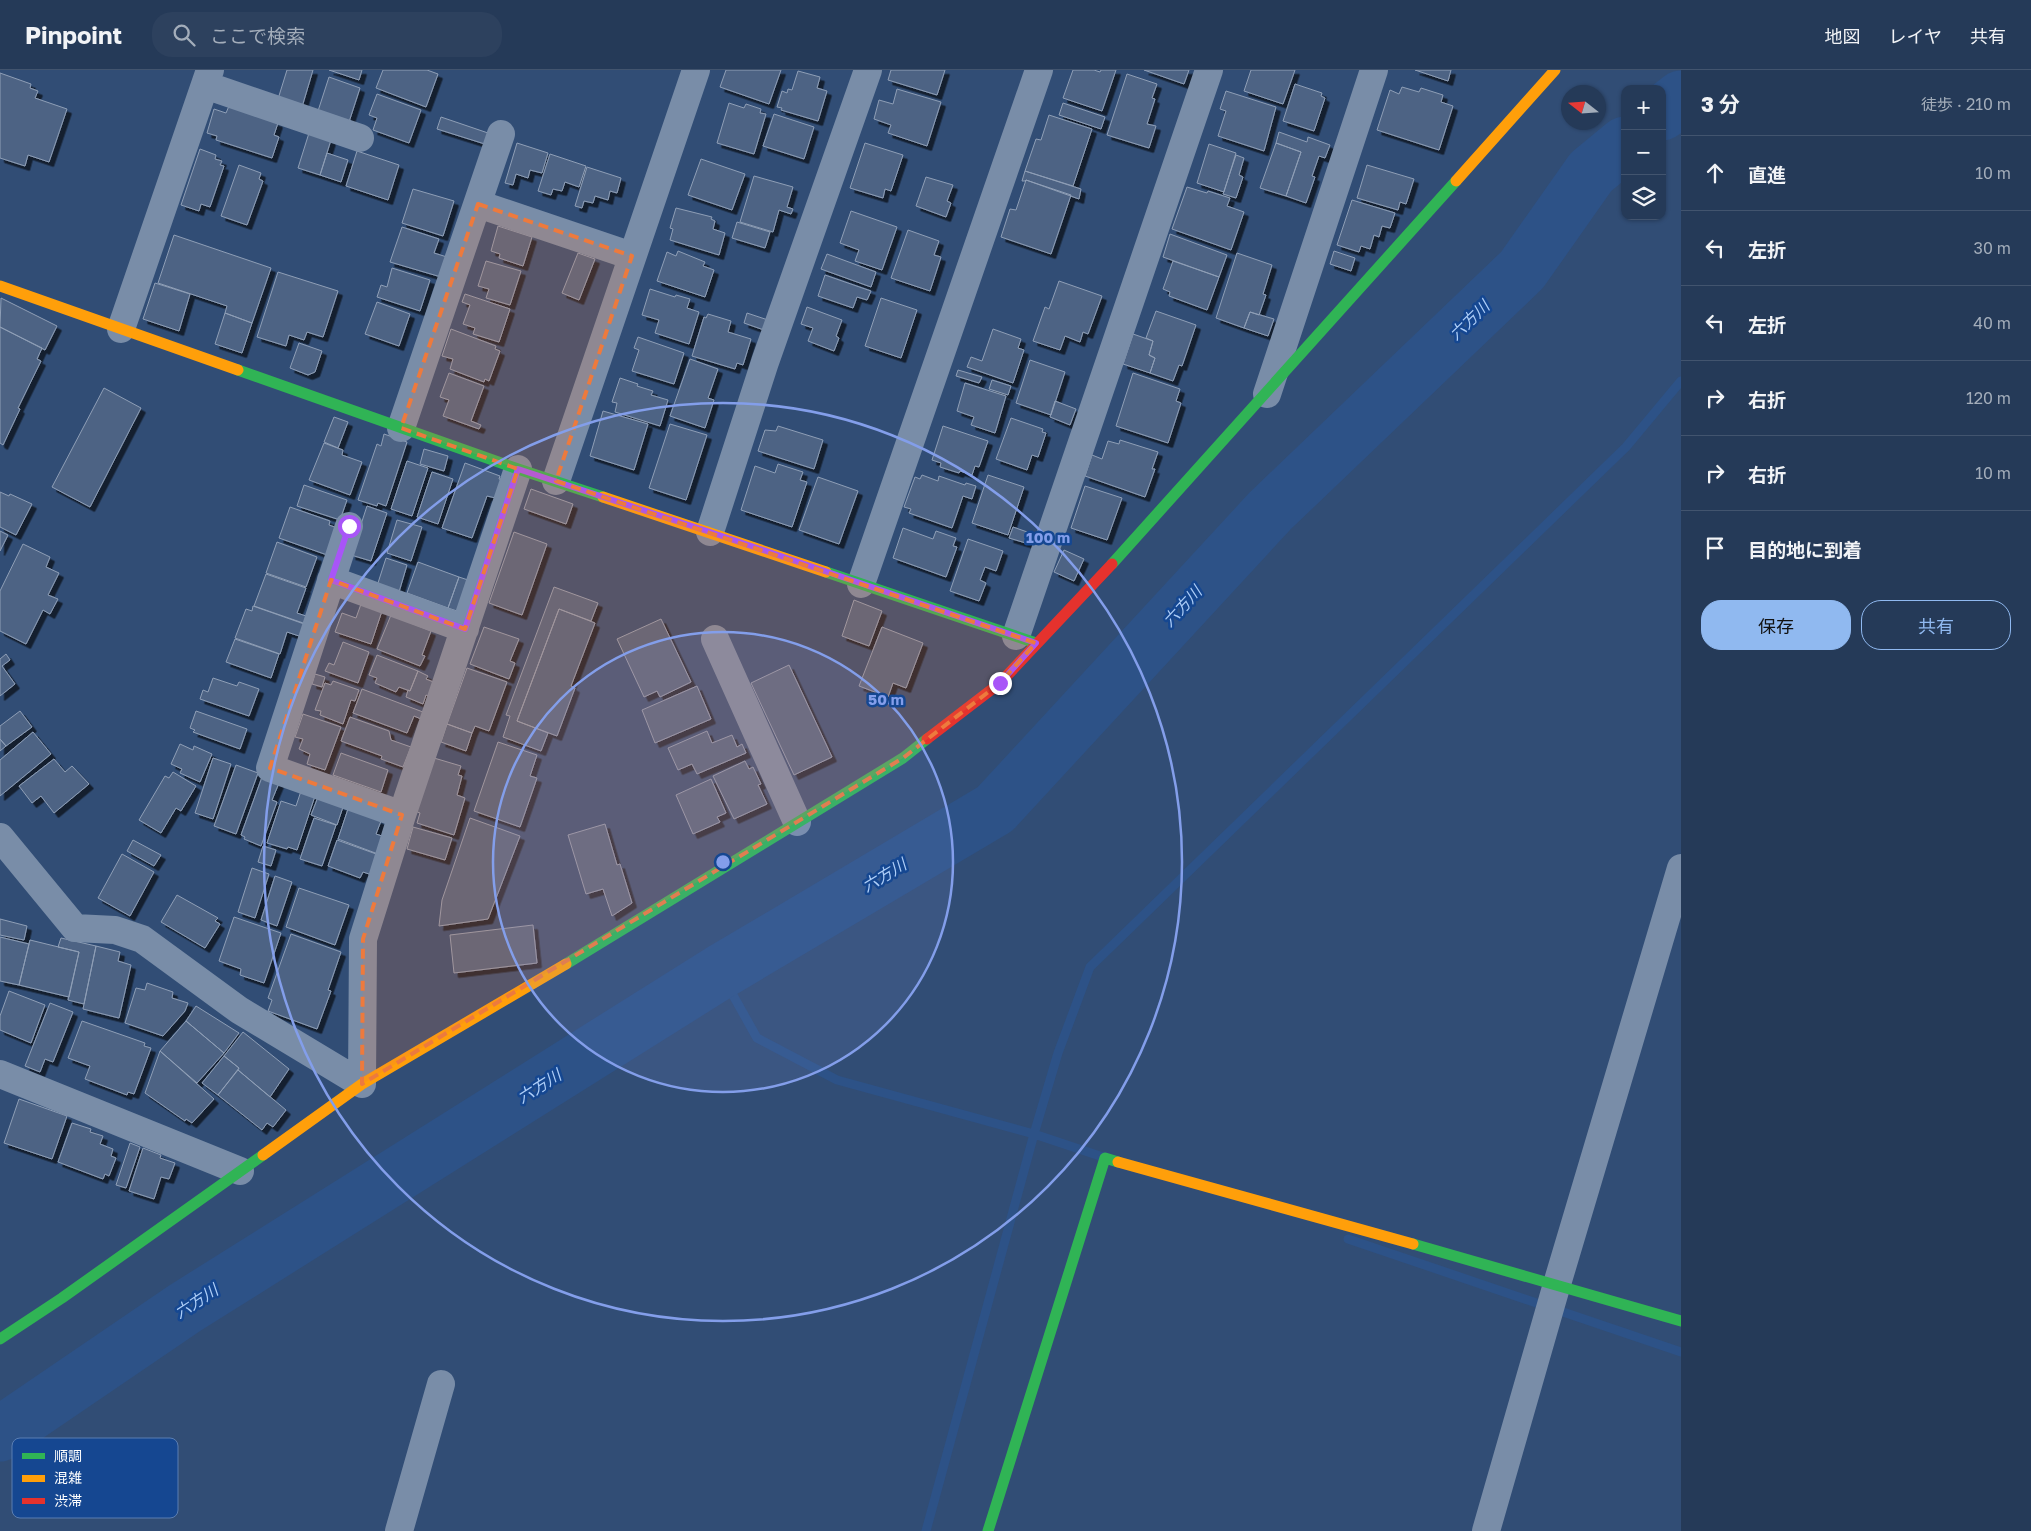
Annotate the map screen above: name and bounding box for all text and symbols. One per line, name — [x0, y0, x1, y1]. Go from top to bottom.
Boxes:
search box — [152, 12, 502, 57]
text: Pinpoint — [25, 20, 122, 49]
icon: search — [170, 21, 198, 49]
text: ここで検索 — [210, 24, 305, 47]
text: 地図 — [1825, 25, 1861, 47]
text: レイヤ — [1889, 25, 1942, 47]
text: 共有 — [1970, 25, 2006, 47]
north arrow — [1561, 85, 1606, 130]
map controls — [1621, 85, 1666, 220]
button: + — [1621, 85, 1666, 130]
text: 3 分 — [1701, 91, 1740, 117]
text: 徒歩 · 210 m — [1921, 94, 2011, 114]
button: − — [1621, 130, 1666, 175]
icon: ahead — [1701, 159, 1729, 187]
text: 直進 — [1748, 163, 1786, 186]
text: 10 m — [1975, 163, 2011, 183]
button: layers — [1621, 175, 1666, 220]
icon: left — [1701, 234, 1729, 262]
text: 左折 — [1748, 238, 1786, 261]
text: 30 m — [1974, 238, 2011, 258]
water label: 六方川 — [1445, 295, 1495, 344]
icon: left — [1701, 309, 1729, 337]
text: 左折 — [1748, 313, 1786, 336]
text: 40 m — [1973, 313, 2011, 333]
icon: right — [1701, 384, 1729, 412]
text: 右折 — [1748, 388, 1786, 411]
text: 120 m — [1966, 388, 2011, 408]
icon: right — [1701, 459, 1729, 487]
text: 右折 — [1748, 463, 1786, 486]
text: 10 m — [1975, 463, 2011, 483]
route start — [338, 515, 361, 538]
text: 100 m — [1026, 528, 1070, 546]
icon: arrive — [1701, 534, 1729, 562]
text: 目的地に到着 — [1748, 538, 1862, 561]
water label: 六方川 — [1158, 580, 1207, 630]
button: 保存 — [1701, 600, 1851, 650]
button: 共有 — [1861, 600, 2011, 650]
route end — [989, 672, 1012, 695]
text: 50 m — [868, 690, 904, 708]
centre of rings — [714, 853, 732, 871]
water label: 六方川 — [858, 853, 911, 896]
water label: 六方川 — [513, 1064, 566, 1107]
water label: 六方川 — [170, 1278, 223, 1322]
legend — [12, 1438, 178, 1518]
text: 順調 — [54, 1447, 82, 1464]
text: 混雑 — [54, 1469, 82, 1486]
text: 渋滞 — [54, 1492, 82, 1509]

